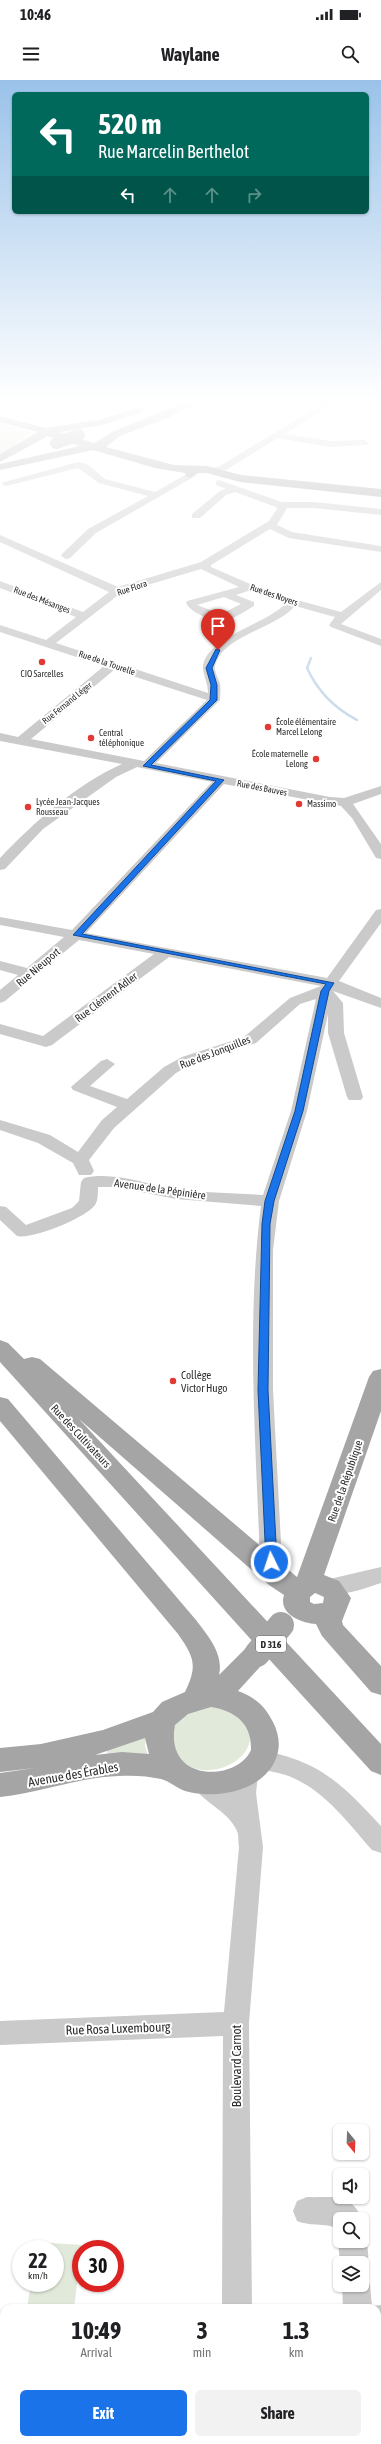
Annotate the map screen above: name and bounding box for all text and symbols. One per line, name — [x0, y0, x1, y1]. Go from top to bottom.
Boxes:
text: 10:46 — [20, 6, 51, 23]
icon: menu — [20, 43, 42, 65]
icon: search — [339, 43, 361, 65]
text: Waylane — [161, 44, 220, 65]
icon: left — [32, 108, 84, 160]
text: 520 m — [98, 108, 161, 140]
text: Rue Marcelin Berthelot — [98, 141, 249, 162]
icon: left — [117, 184, 139, 206]
icon: ahead — [159, 184, 181, 206]
icon: ahead — [201, 184, 223, 206]
icon: right — [243, 184, 265, 206]
street label: Rue Flora — [116, 578, 148, 598]
street label: Rue des Noyers — [249, 582, 299, 608]
street label: Rue des Mésanges — [12, 585, 72, 615]
pin — [201, 609, 235, 650]
icon: arrive — [207, 615, 229, 637]
street label: Rue de la Tourelle — [77, 649, 137, 677]
marker: CIO Sarcelles — [37, 657, 47, 667]
place label: CIO Sarcelles — [21, 669, 63, 679]
street label: Rue Fernand Léger — [40, 680, 94, 726]
place label: École élémentaire Marcel Lelong — [276, 717, 336, 737]
marker: École élémentaire Marcel Lelong — [263, 722, 273, 732]
place label: Central téléphonique — [99, 728, 144, 748]
marker: Central téléphonique — [86, 733, 96, 743]
place label: École maternelle Lelong — [252, 749, 308, 769]
marker: École maternelle Lelong — [311, 754, 321, 764]
street label: Rue des Bauves — [236, 778, 288, 798]
place label: Lycée Jean-Jacques Rousseau — [36, 797, 100, 817]
marker: Massimo — [294, 799, 304, 809]
place label: Massimo — [307, 799, 336, 809]
marker: Lycée Jean-Jacques Rousseau — [23, 802, 33, 812]
street label: Rue Nieuport — [14, 945, 62, 989]
street label: Rue Clément Adler — [73, 969, 140, 1024]
street label: Rue des Jonquilles — [178, 1033, 252, 1071]
street label: Avenue de la Pépinière — [113, 1177, 207, 1201]
place label: Collège Victor Hugo — [181, 1369, 227, 1394]
marker: Collège Victor Hugo — [168, 1376, 178, 1386]
street label: Rue des Cultivateurs — [49, 1402, 113, 1470]
street label: Rue de la République — [325, 1438, 365, 1524]
position arrow — [250, 1541, 292, 1583]
road number: D 316 — [256, 1636, 286, 1652]
street label: Avenue des Érables — [27, 1759, 120, 1790]
street label: Rue Rosa Luxembourg — [65, 2019, 171, 2038]
street label: Boulevard Carnot — [229, 2024, 244, 2107]
north arrow — [333, 2124, 369, 2160]
map controls — [333, 2124, 369, 2292]
button: sound — [333, 2168, 369, 2204]
button: search — [333, 2212, 369, 2248]
speed limit sign: 30 — [72, 2240, 124, 2292]
text: 22 — [29, 2249, 47, 2272]
button: layers — [333, 2256, 369, 2292]
text: km/h — [28, 2270, 48, 2281]
text: 10:49 — [71, 2317, 121, 2344]
text: 3 — [196, 2317, 208, 2344]
text: 1.3 — [283, 2317, 310, 2344]
text: Arrival — [80, 2345, 112, 2360]
text: min — [193, 2345, 211, 2360]
text: km — [289, 2345, 304, 2360]
button: Exit — [20, 2390, 187, 2436]
button: Share — [195, 2390, 361, 2436]

